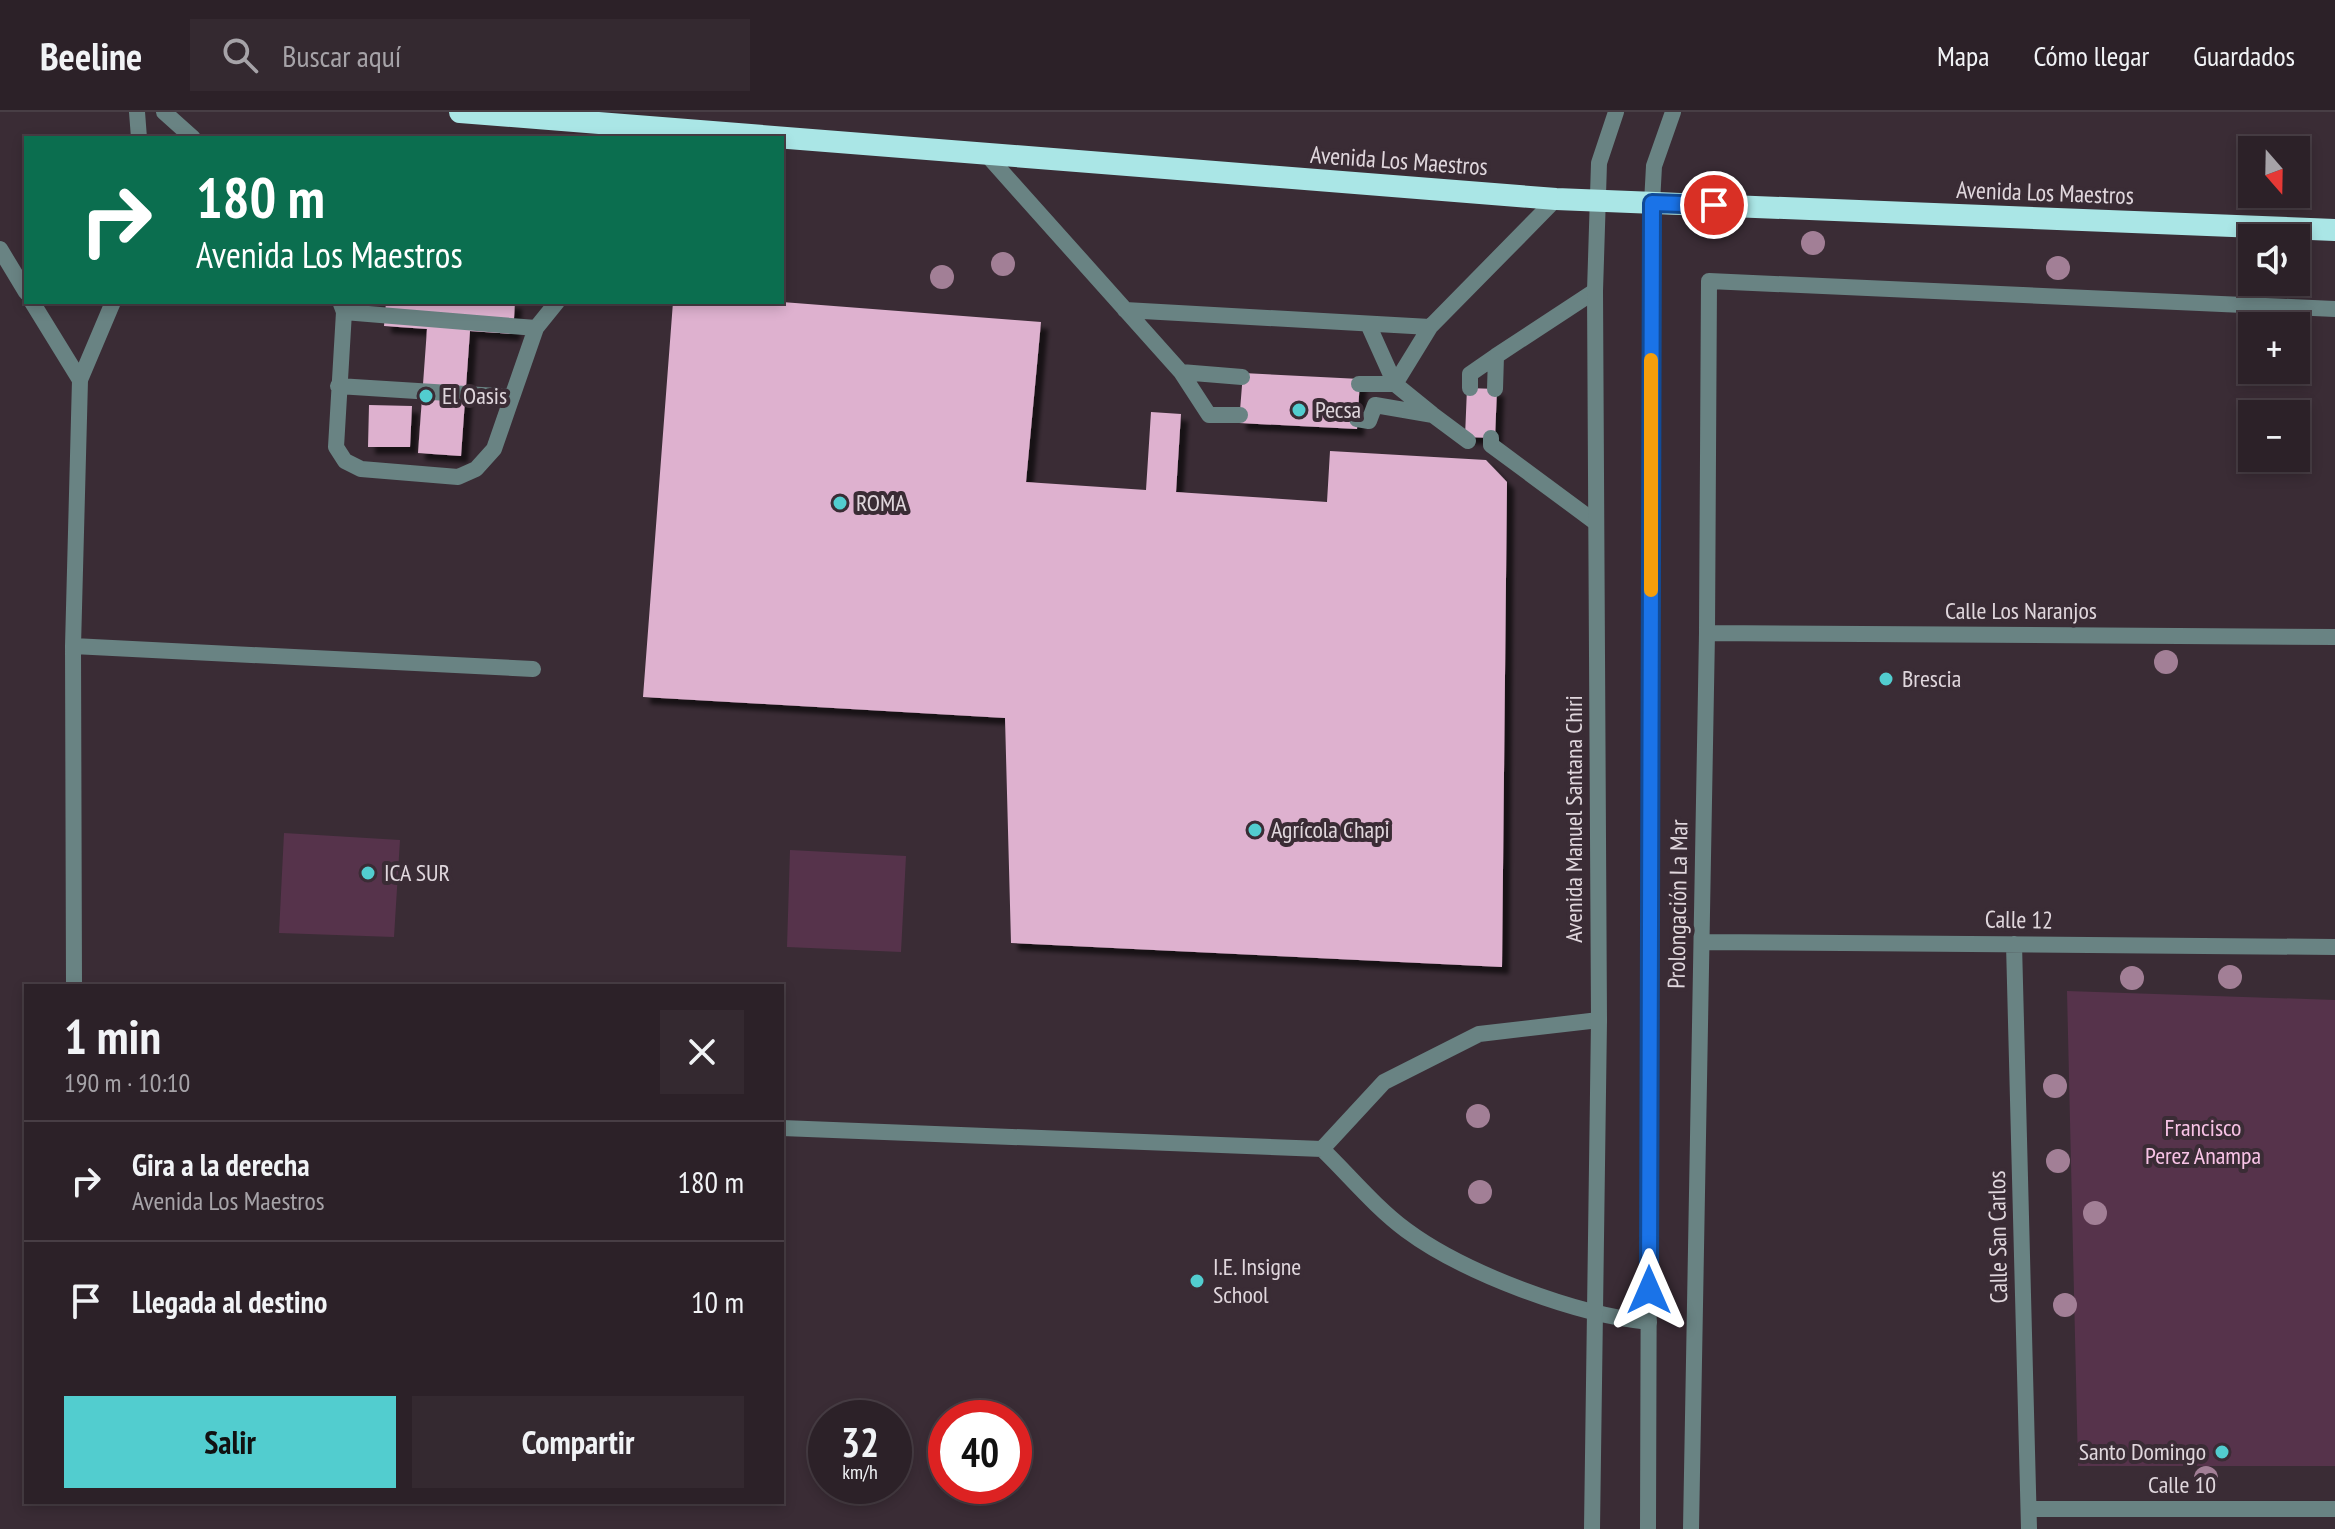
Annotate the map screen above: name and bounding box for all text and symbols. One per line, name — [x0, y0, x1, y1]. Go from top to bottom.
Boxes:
search box — [190, 19, 750, 91]
text: Beeline — [40, 31, 142, 80]
icon: search — [218, 33, 262, 77]
text: Buscar aquí — [282, 36, 401, 75]
text: Mapa — [1937, 37, 1989, 74]
text: Cómo llegar — [2033, 37, 2149, 74]
text: Guardados — [2193, 37, 2295, 74]
north arrow — [2238, 136, 2310, 208]
map controls — [2238, 136, 2310, 472]
street label: Avenida Los Maestros — [1309, 139, 1489, 182]
text: 180 m — [196, 161, 325, 233]
icon: right — [64, 168, 168, 272]
pin — [1680, 171, 1748, 239]
street label: Avenida Los Maestros — [1956, 174, 2134, 211]
icon: arrive — [1692, 183, 1736, 227]
button: sound — [2238, 224, 2310, 296]
text: Avenida Los Maestros — [196, 231, 463, 278]
button: + — [2238, 312, 2310, 384]
place label: El Oasis — [442, 380, 507, 411]
marker: El Oasis — [417, 387, 435, 405]
place label: Pecsa — [1315, 394, 1361, 425]
button: − — [2238, 400, 2310, 472]
marker: Pecsa — [1290, 401, 1308, 419]
place label: ROMA — [856, 487, 907, 518]
marker: ROMA — [831, 494, 849, 512]
street label: Calle Los Naranjos — [1945, 595, 2097, 626]
place label: Brescia — [1902, 663, 1961, 694]
marker: Brescia — [1877, 670, 1895, 688]
street label: Avenida Manuel Santana Chiri — [1558, 695, 1589, 943]
place label: Agrícola Chapi — [1271, 814, 1390, 845]
street label: Prolongación La Mar — [1661, 819, 1694, 989]
marker: Agrícola Chapi — [1246, 821, 1264, 839]
place label: ICA SUR — [384, 857, 450, 888]
marker: ICA SUR — [359, 864, 377, 882]
street label: Calle 12 — [1985, 903, 2053, 936]
text: 1 min — [64, 1005, 161, 1067]
button: close — [660, 1010, 744, 1094]
text: 190 m · 10:10 — [64, 1066, 190, 1099]
park label: Francisco Perez Anampa — [2145, 1112, 2261, 1171]
text: Gira a la derecha — [132, 1145, 310, 1184]
icon: right — [64, 1159, 108, 1203]
text: 180 m — [678, 1162, 744, 1201]
street label: Calle San Carlos — [1981, 1170, 2014, 1304]
text: Avenida Los Maestros — [132, 1184, 325, 1217]
position arrow — [1607, 1248, 1691, 1332]
place label: I.E. Insigne School — [1213, 1251, 1301, 1310]
marker: I.E. Insigne School — [1188, 1272, 1206, 1290]
icon: arrive — [64, 1279, 108, 1323]
text: Llegada al destino — [132, 1282, 327, 1321]
text: 10 m — [691, 1282, 744, 1321]
button: Salir — [64, 1396, 396, 1488]
button: Compartir — [412, 1396, 744, 1488]
speed limit sign: 40 — [928, 1400, 1032, 1504]
text: 32 — [841, 1416, 879, 1468]
place label: Santo Domingo — [2079, 1436, 2206, 1467]
marker: Santo Domingo — [2213, 1443, 2231, 1461]
text: km/h — [842, 1459, 878, 1485]
street label: Calle 10 — [2148, 1469, 2216, 1500]

